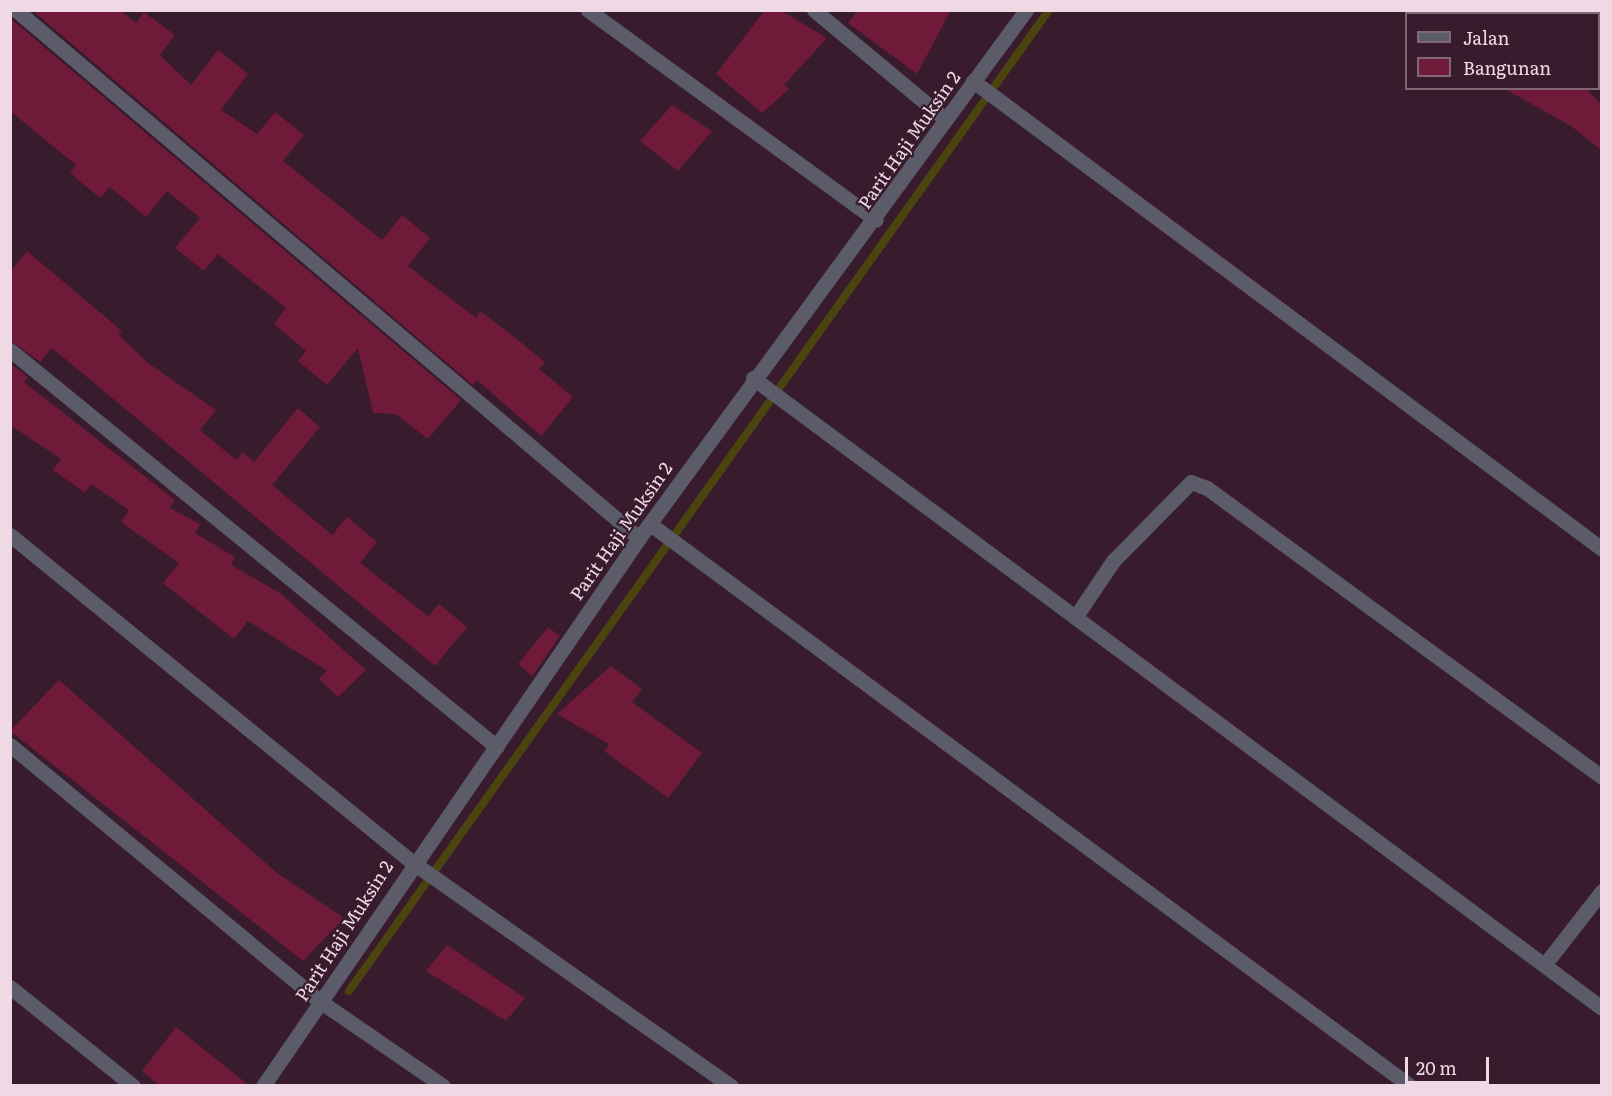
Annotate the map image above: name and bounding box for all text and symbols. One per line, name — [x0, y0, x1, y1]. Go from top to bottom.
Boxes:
legend — [1405, 12, 1600, 90]
text: Jalan — [1463, 24, 1509, 51]
text: Bangunan — [1463, 54, 1551, 81]
street label: Parit Haji Muksin 2 — [853, 67, 965, 213]
street label: Parit Haji Muksin 2 — [565, 458, 677, 604]
street label: Parit Haji Muksin 2 — [290, 857, 398, 1005]
scale bar — [1408, 1045, 1492, 1083]
text: 20 m — [1416, 1054, 1457, 1081]

